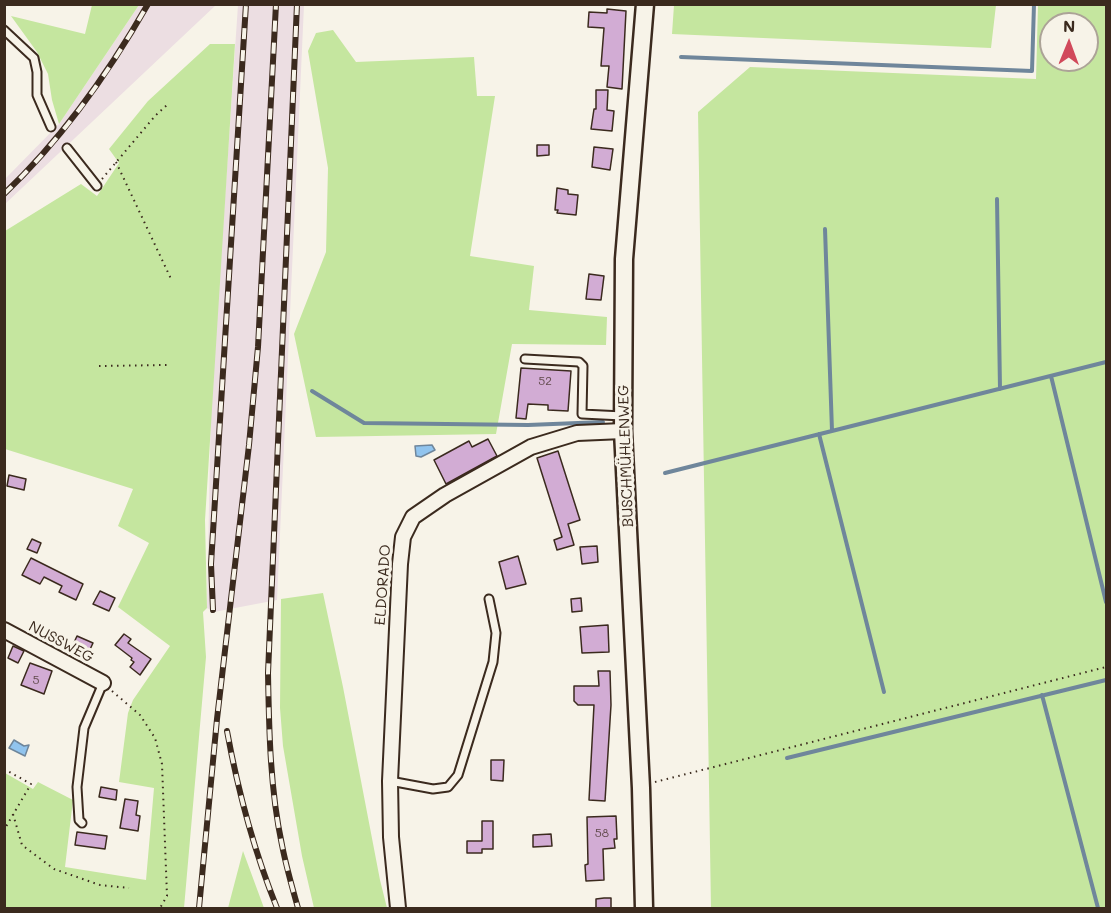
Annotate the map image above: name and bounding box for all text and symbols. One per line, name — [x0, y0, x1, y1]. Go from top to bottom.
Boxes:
north arrow — [1039, 12, 1099, 72]
text: N — [1063, 15, 1076, 36]
house number: 52 — [538, 374, 552, 388]
street label: BUSCHMÜHLENWEG — [615, 385, 637, 527]
street label: ELDORADO — [371, 544, 395, 626]
street label: NUSSWEG — [25, 617, 97, 667]
house number: 5 — [33, 673, 39, 687]
house number: 58 — [595, 826, 609, 840]

